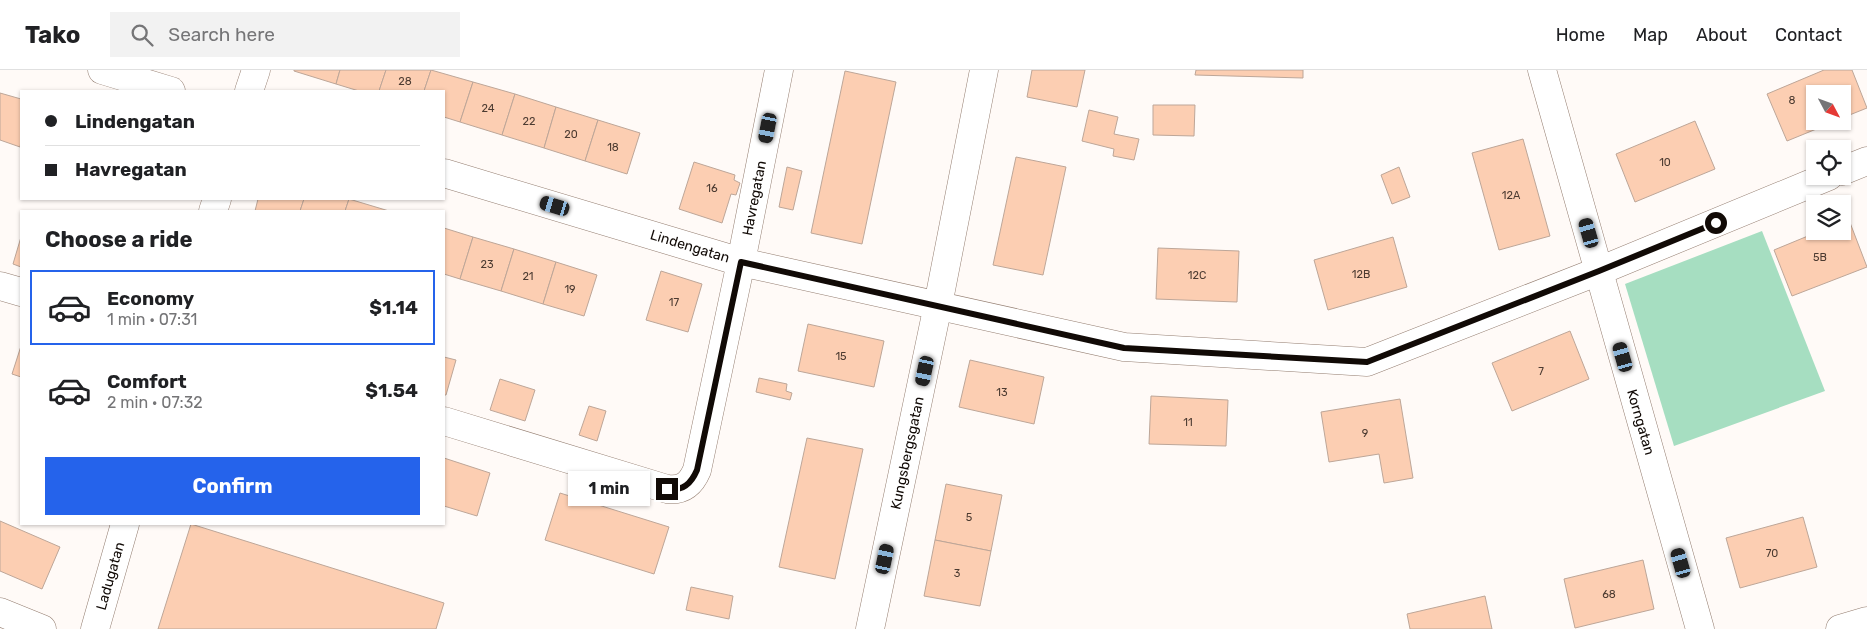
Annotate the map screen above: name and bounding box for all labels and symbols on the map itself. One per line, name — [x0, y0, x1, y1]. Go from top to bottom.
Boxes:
house number: 28 — [398, 75, 412, 88]
north arrow — [1806, 85, 1851, 130]
house number: 8 — [1789, 94, 1796, 107]
house number: 24 — [481, 102, 495, 115]
car — [757, 112, 778, 144]
house number: 22 — [523, 115, 535, 128]
house number: 20 — [564, 128, 578, 141]
house number: 18 — [607, 141, 619, 154]
house number: 10 — [1659, 156, 1671, 169]
street label: Havregatan — [739, 159, 770, 237]
house number: 16 — [706, 182, 718, 195]
house number: 12A — [1502, 189, 1521, 202]
car — [538, 194, 571, 218]
route start — [1705, 212, 1727, 234]
car — [1577, 217, 1600, 249]
street label: Lindengatan — [648, 226, 732, 267]
house number: 5B — [1813, 251, 1827, 264]
house number: 23 — [480, 258, 494, 271]
house number: 12B — [1352, 268, 1370, 281]
house number: 12C — [1188, 269, 1206, 282]
house number: 21 — [522, 270, 534, 283]
house number: 19 — [564, 283, 576, 296]
house number: 17 — [669, 296, 680, 309]
car — [1611, 341, 1634, 373]
house number: 15 — [835, 350, 847, 363]
car — [914, 355, 935, 387]
house number: 7 — [1538, 365, 1544, 378]
house number: 13 — [996, 386, 1008, 399]
street label: Korngatan — [1623, 387, 1658, 457]
street label: Kungsbergsgatan — [887, 395, 928, 511]
house number: 11 — [1183, 416, 1193, 429]
house number: 9 — [1362, 427, 1368, 440]
callout: 1 min — [567, 472, 650, 506]
route end — [656, 478, 678, 500]
house number: 5 — [966, 511, 973, 524]
street label: Ladugatan — [93, 540, 128, 612]
car — [874, 543, 895, 575]
car — [1669, 547, 1692, 579]
house number: 70 — [1766, 547, 1778, 560]
house number: 3 — [954, 567, 961, 580]
house number: 68 — [1602, 588, 1616, 601]

